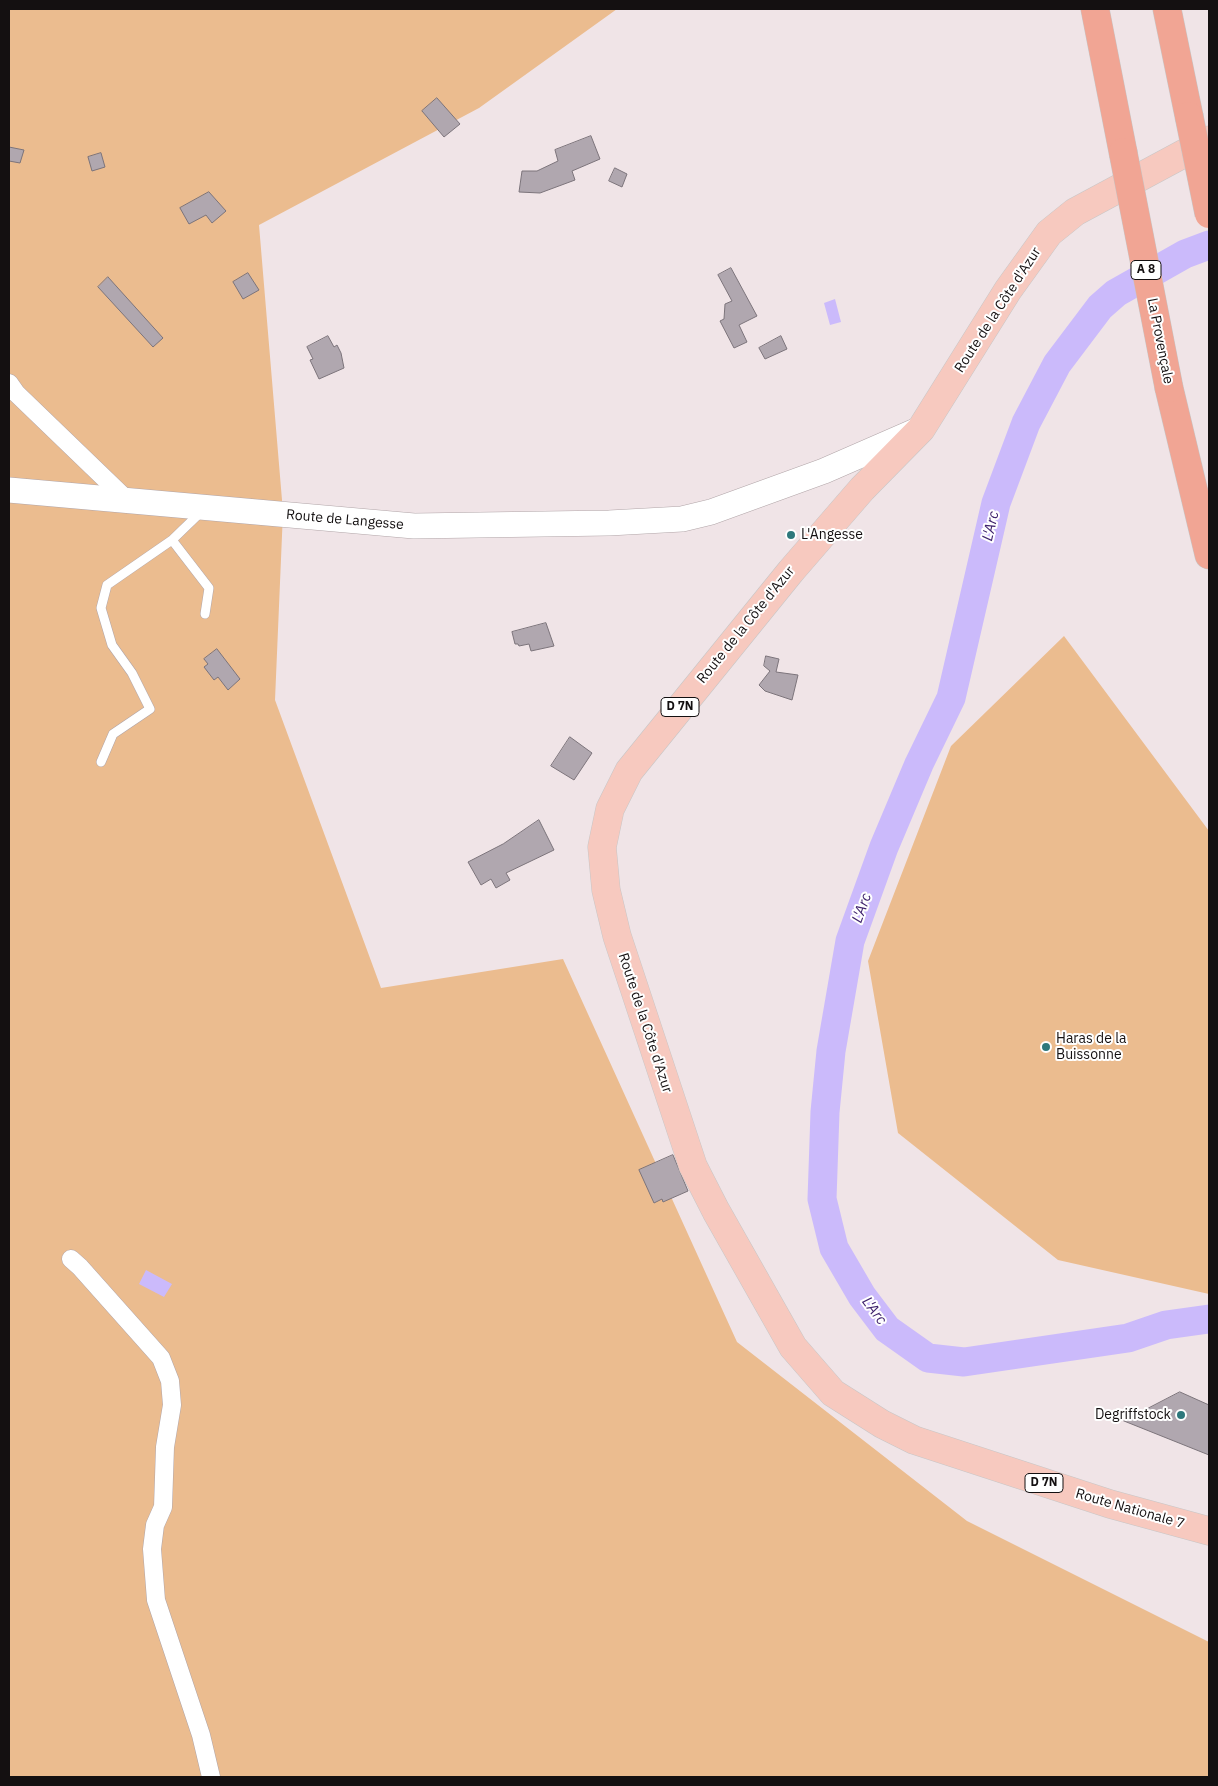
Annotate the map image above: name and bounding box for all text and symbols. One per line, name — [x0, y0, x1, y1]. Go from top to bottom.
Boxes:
street label: Route de la Côte d'Azur — [951, 244, 1045, 376]
road number: A 8 — [1131, 260, 1161, 280]
street label: La Provençale — [1143, 297, 1177, 385]
street label: Route de Langesse — [285, 506, 405, 534]
water label: L'Arc — [979, 509, 1003, 543]
place label: L'Angesse — [801, 527, 863, 543]
marker: L'Angesse — [785, 529, 797, 541]
street label: Route de la Côte d'Azur — [694, 563, 798, 687]
road number: D 7N — [661, 698, 699, 716]
water label: L'Arc — [848, 891, 876, 925]
street label: Route de la Côte d'Azur — [614, 951, 676, 1095]
place label: Haras de la Buissonne — [1056, 1031, 1126, 1064]
marker: Haras de la Buissonne — [1040, 1041, 1052, 1053]
water label: L'Arc — [858, 1294, 890, 1328]
place label: Degriffstock — [1095, 1407, 1171, 1423]
marker: Degriffstock — [1175, 1409, 1187, 1421]
road number: D 7N — [1025, 1474, 1063, 1492]
street label: Route Nationale 7 — [1074, 1485, 1186, 1533]

